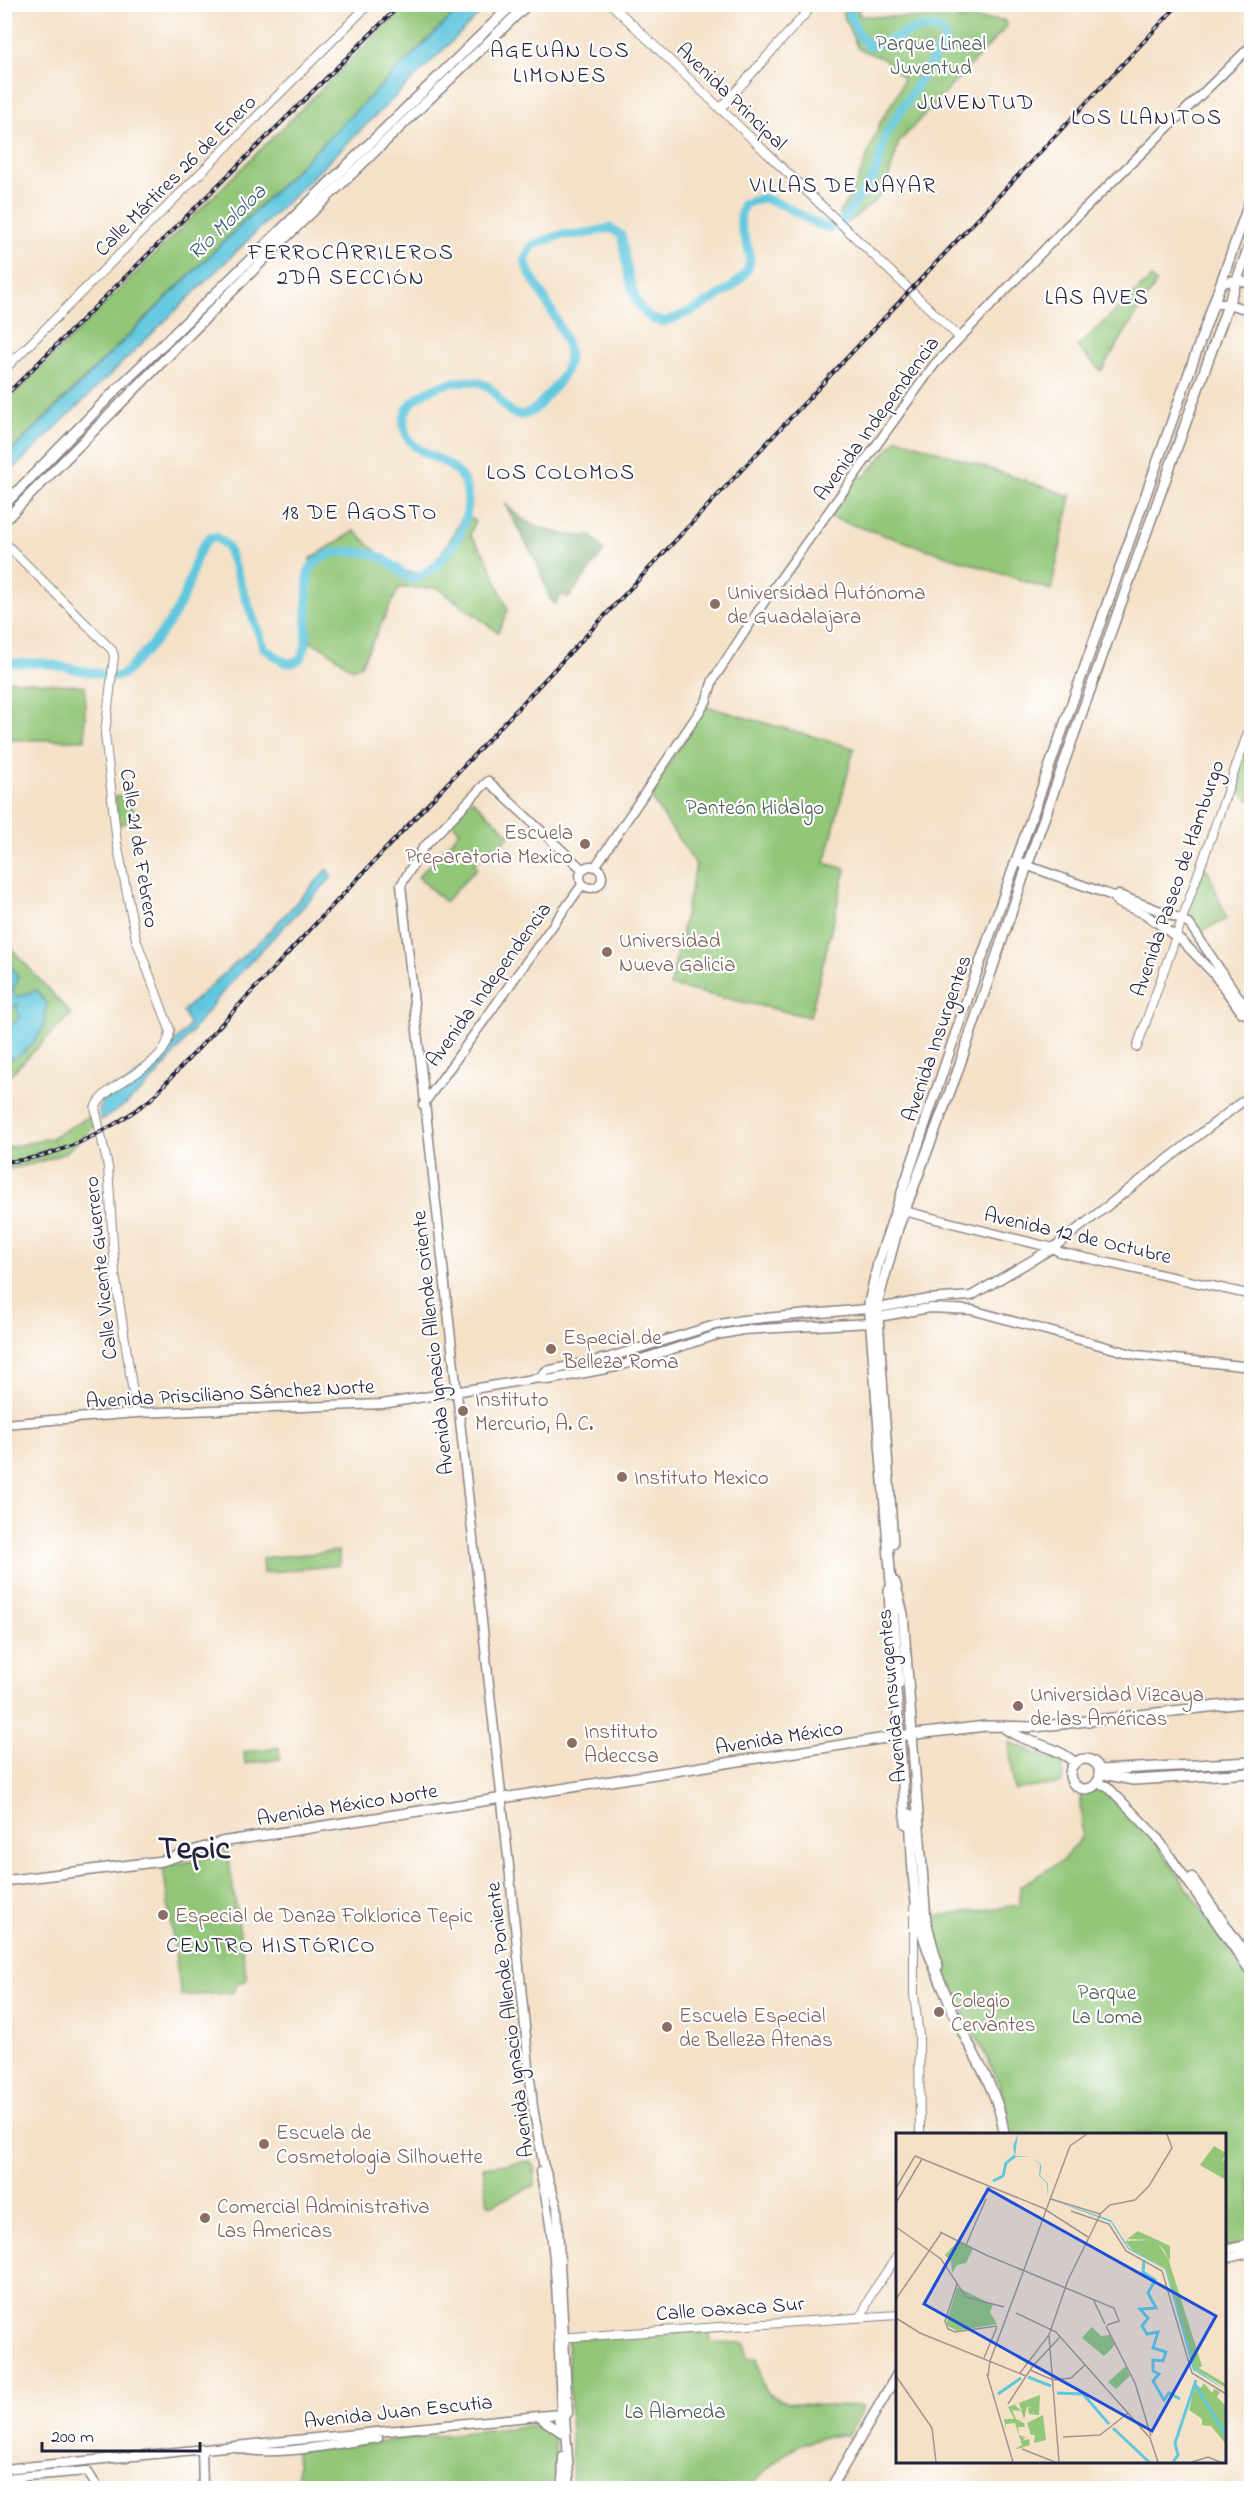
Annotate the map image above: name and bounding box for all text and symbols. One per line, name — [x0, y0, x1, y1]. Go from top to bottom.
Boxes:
park label: Parque Lineal Juventud — [876, 30, 986, 84]
district label: AGEUAN LOS LIMONES — [490, 36, 630, 93]
street label: Avenida Principal — [668, 36, 793, 158]
district label: JUVENTUD — [917, 88, 1035, 120]
street label: Calle Mártires 26 de Enero — [89, 89, 264, 264]
district label: LOS LLANITOS — [1071, 103, 1223, 135]
district label: VILLAS DE NAYAR — [749, 171, 936, 203]
water label: Río Mololoa — [181, 177, 275, 269]
district label: FERROCARRILEROS 2DA SECCIÓN — [247, 238, 454, 295]
district label: LAS AVES — [1045, 283, 1149, 315]
street label: Avenida Independencia — [807, 331, 948, 508]
district label: LOS COLOMOS — [486, 458, 636, 490]
district label: 18 DE AGOSTO — [282, 498, 438, 530]
place label: Universidad Autónoma de Guadalajara — [727, 579, 926, 633]
marker: Universidad Autónoma de Guadalajara — [708, 597, 722, 611]
street label: Avenida Paseo de Hamburgo — [1124, 756, 1235, 1002]
street label: Calle 21 de Febrero — [111, 767, 165, 930]
park label: Panteón Hidalgo — [686, 794, 824, 826]
place label: Escuela Preparatoria Mexico — [405, 819, 573, 873]
marker: Escuela Preparatoria Mexico — [578, 837, 592, 851]
street label: Avenida Independencia — [419, 897, 560, 1074]
place label: Universidad Nueva Galicia — [619, 927, 736, 981]
marker: Universidad Nueva Galicia — [600, 945, 614, 959]
street label: Avenida Insurgentes — [895, 951, 982, 1127]
street label: Calle Vicente Guerrero — [77, 1174, 127, 1361]
street label: Avenida 12 de Octubre — [981, 1201, 1175, 1273]
street label: Avenida Ignacio Allende Oriente — [405, 1208, 465, 1476]
place label: Especial de Belleza Roma — [562, 1324, 679, 1378]
marker: Especial de Belleza Roma — [544, 1342, 558, 1356]
street label: Avenida Prisciliano Sánchez Norte — [85, 1372, 376, 1418]
place label: Instituto Mercurio, A. C. — [475, 1386, 593, 1440]
marker: Instituto Mercurio, A. C. — [456, 1404, 470, 1418]
place label: Instituto Mexico — [634, 1464, 769, 1494]
marker: Instituto Mexico — [615, 1470, 629, 1484]
street label: Avenida Insurgentes — [870, 1607, 918, 1784]
place label: Universidad Vizcaya de las Américas — [1030, 1681, 1204, 1735]
marker: Universidad Vizcaya de las Américas — [1011, 1699, 1025, 1713]
street label: Avenida México — [713, 1714, 846, 1764]
place label: Instituto Adeccsa — [584, 1718, 659, 1772]
marker: Instituto Adeccsa — [565, 1736, 579, 1750]
street label: Avenida México Norte — [255, 1777, 440, 1835]
district label: Tepic — [158, 1826, 231, 1874]
street label: Avenida Ignacio Allende Poniente — [479, 1879, 545, 2159]
place label: Especial de Danza Folklorica Tepic — [175, 1902, 473, 1932]
marker: Especial de Danza Folklorica Tepic — [156, 1908, 170, 1922]
district label: CENTRO HISTÓRICO — [166, 1931, 376, 1963]
park label: Parque La Loma — [1072, 1979, 1142, 2033]
place label: Colegio Cervantes — [951, 1987, 1035, 2041]
place label: Escuela Especial de Belleza Atenas — [679, 2002, 833, 2056]
marker: Colegio Cervantes — [932, 2005, 946, 2019]
marker: Escuela Especial de Belleza Atenas — [660, 2020, 674, 2034]
place label: Escuela de Cosmetologia Silhouette — [276, 2119, 484, 2175]
inset map — [896, 2133, 1226, 2463]
marker: Escuela de Cosmetologia Silhouette — [257, 2137, 271, 2151]
place label: Comercial Administrativa Las Americas — [217, 2193, 430, 2247]
marker: Comercial Administrativa Las Americas — [198, 2211, 212, 2225]
street label: Calle Oaxaca Sur — [655, 2290, 806, 2330]
street label: Avenida Juan Escutia — [302, 2388, 494, 2438]
park label: La Alameda — [624, 2398, 726, 2428]
scale bar — [42, 2415, 200, 2453]
text: 200 m — [51, 2425, 94, 2451]

